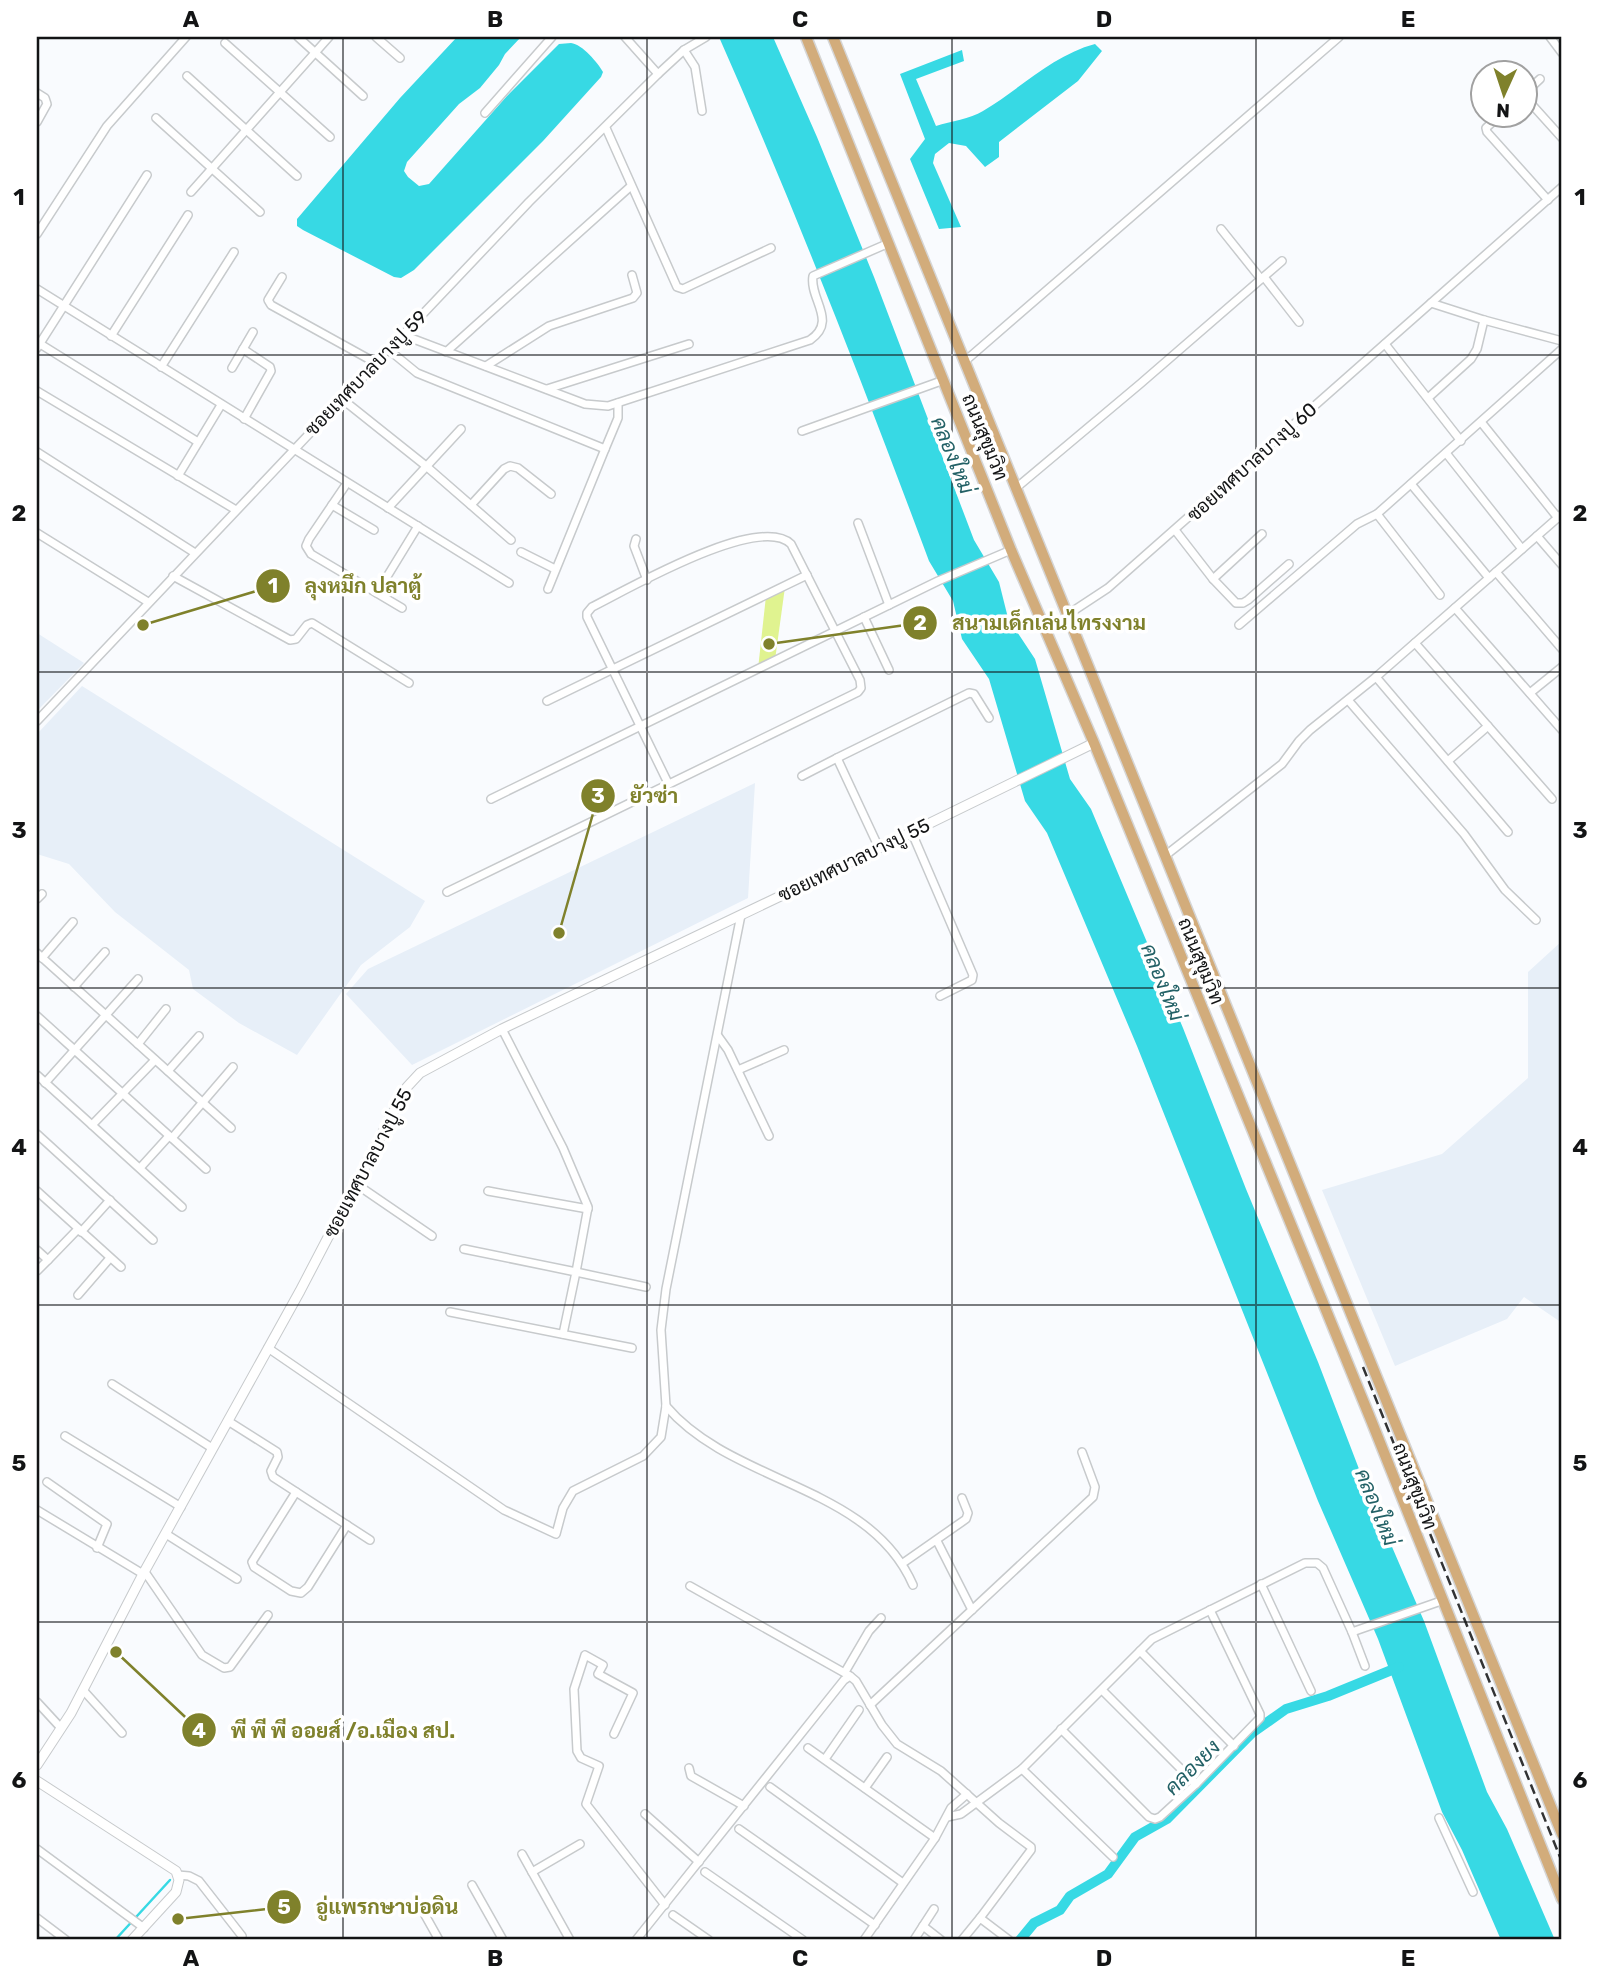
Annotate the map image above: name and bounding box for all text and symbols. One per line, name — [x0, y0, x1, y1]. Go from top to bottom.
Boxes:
text: A — [183, 5, 200, 33]
text: B — [487, 5, 503, 33]
text: C — [792, 5, 808, 33]
text: D — [1096, 5, 1112, 33]
text: E — [1401, 5, 1415, 33]
north arrow — [1470, 60, 1540, 130]
text: N — [1496, 99, 1511, 122]
text: 1 — [13, 183, 25, 211]
text: 1 — [1574, 183, 1586, 211]
street label: ซอยเทศบาลบางปู 59 — [300, 305, 433, 442]
street label: ถนนสุขุมวิท — [956, 390, 1013, 484]
street label: ซอยเทศบาลบางปู 60 — [1182, 398, 1323, 528]
water label: คลองใหม่ — [926, 413, 980, 498]
text: 2 — [12, 499, 26, 527]
text: 2 — [1573, 499, 1587, 527]
callout: ลุงหมึก ปลาตู้ — [255, 565, 436, 607]
text: 1 — [268, 573, 278, 598]
text: ลุงหมึก ปลาตู้ — [304, 573, 422, 601]
callout: สนามเด็กเล่นไทรงงาม — [903, 602, 1160, 644]
text: สนามเด็กเล่นไทรงงาม — [952, 609, 1146, 635]
text: 2 — [913, 610, 927, 635]
callout: ยัวซ่า — [581, 775, 692, 817]
text: 3 — [591, 783, 605, 808]
text: ยัวซ่า — [630, 783, 678, 808]
street label: ซอยเทศบาลบางปู 55 — [774, 813, 934, 908]
text: 3 — [11, 816, 27, 844]
text: 3 — [1572, 816, 1588, 844]
street label: ถนนสุขุมวิท — [1172, 914, 1229, 1008]
water label: คลองใหม่ — [1136, 940, 1190, 1025]
street label: ซอยเทศบาลบางปู 55 — [319, 1084, 419, 1243]
text: 4 — [11, 1133, 27, 1161]
text: 4 — [1572, 1133, 1588, 1161]
street label: ถนนสุขุมวิท — [1387, 1439, 1442, 1533]
text: 5 — [12, 1449, 27, 1477]
text: 5 — [1573, 1449, 1588, 1477]
water label: คลองใหม่ — [1350, 1465, 1404, 1550]
callout: พี พี พี ออยส์ /อ.เมือง สป. — [182, 1709, 469, 1751]
text: 4 — [192, 1718, 206, 1743]
text: พี พี พี ออยส์ /อ.เมือง สป. — [231, 1718, 455, 1743]
water label: คลองยง — [1159, 1734, 1225, 1800]
text: 6 — [12, 1766, 27, 1794]
text: 6 — [1573, 1766, 1588, 1794]
callout: อู่แพรกษาบ่อดิน — [266, 1886, 472, 1928]
text: 5 — [277, 1894, 291, 1919]
text: อู่แพรกษาบ่อดิน — [316, 1894, 458, 1921]
text: A — [183, 1944, 200, 1972]
text: B — [487, 1944, 503, 1972]
text: C — [792, 1944, 808, 1972]
text: D — [1096, 1944, 1112, 1972]
text: E — [1401, 1944, 1415, 1972]

